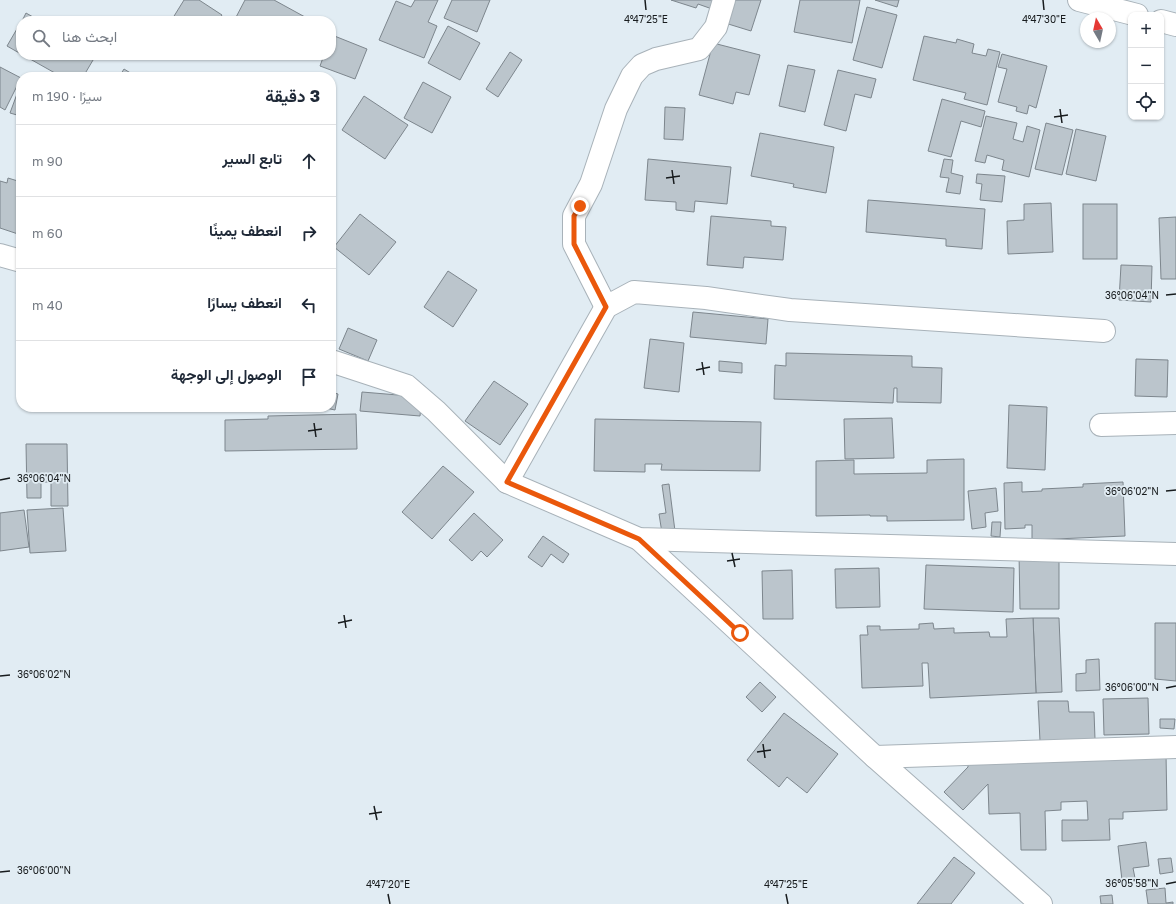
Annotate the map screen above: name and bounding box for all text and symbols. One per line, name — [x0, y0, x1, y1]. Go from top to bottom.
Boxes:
north arrow — [1080, 12, 1116, 48]
map controls — [1128, 12, 1164, 120]
button: + — [1128, 12, 1164, 48]
text: 4°47'25"E — [624, 13, 668, 25]
text: 4°47'30"E — [1022, 13, 1066, 25]
search box — [16, 16, 336, 60]
icon: search — [30, 27, 52, 49]
text: ابحث هنا — [62, 27, 117, 45]
button: − — [1128, 48, 1164, 84]
button: locate — [1128, 84, 1164, 120]
text: 3 دقيقة — [265, 85, 320, 106]
text: سيرًا · 190 m — [32, 88, 102, 104]
text: تابع السير — [222, 149, 282, 167]
icon: ahead — [298, 150, 320, 172]
text: 90 m — [32, 153, 63, 169]
route end — [571, 197, 589, 215]
text: انعطف يمينًا — [209, 221, 282, 239]
icon: right — [298, 222, 320, 244]
text: 60 m — [32, 225, 63, 241]
text: 36°06'04"N — [1105, 289, 1159, 301]
text: انعطف يسارًا — [207, 293, 282, 311]
icon: left — [298, 294, 320, 316]
text: 40 m — [32, 297, 63, 313]
text: الوصول إلى الوجهة — [171, 365, 282, 383]
icon: arrive — [298, 366, 320, 388]
text: 36°06'04"N — [17, 472, 71, 484]
text: 36°06'02"N — [1105, 485, 1159, 497]
route start — [731, 624, 749, 642]
text: 36°06'02"N — [17, 668, 71, 680]
text: 36°06'00"N — [1105, 681, 1159, 693]
text: 36°06'00"N — [17, 864, 71, 876]
text: 36°05'58"N — [1105, 877, 1159, 889]
text: 4°47'20"E — [366, 878, 410, 890]
text: 4°47'25"E — [764, 878, 808, 890]

